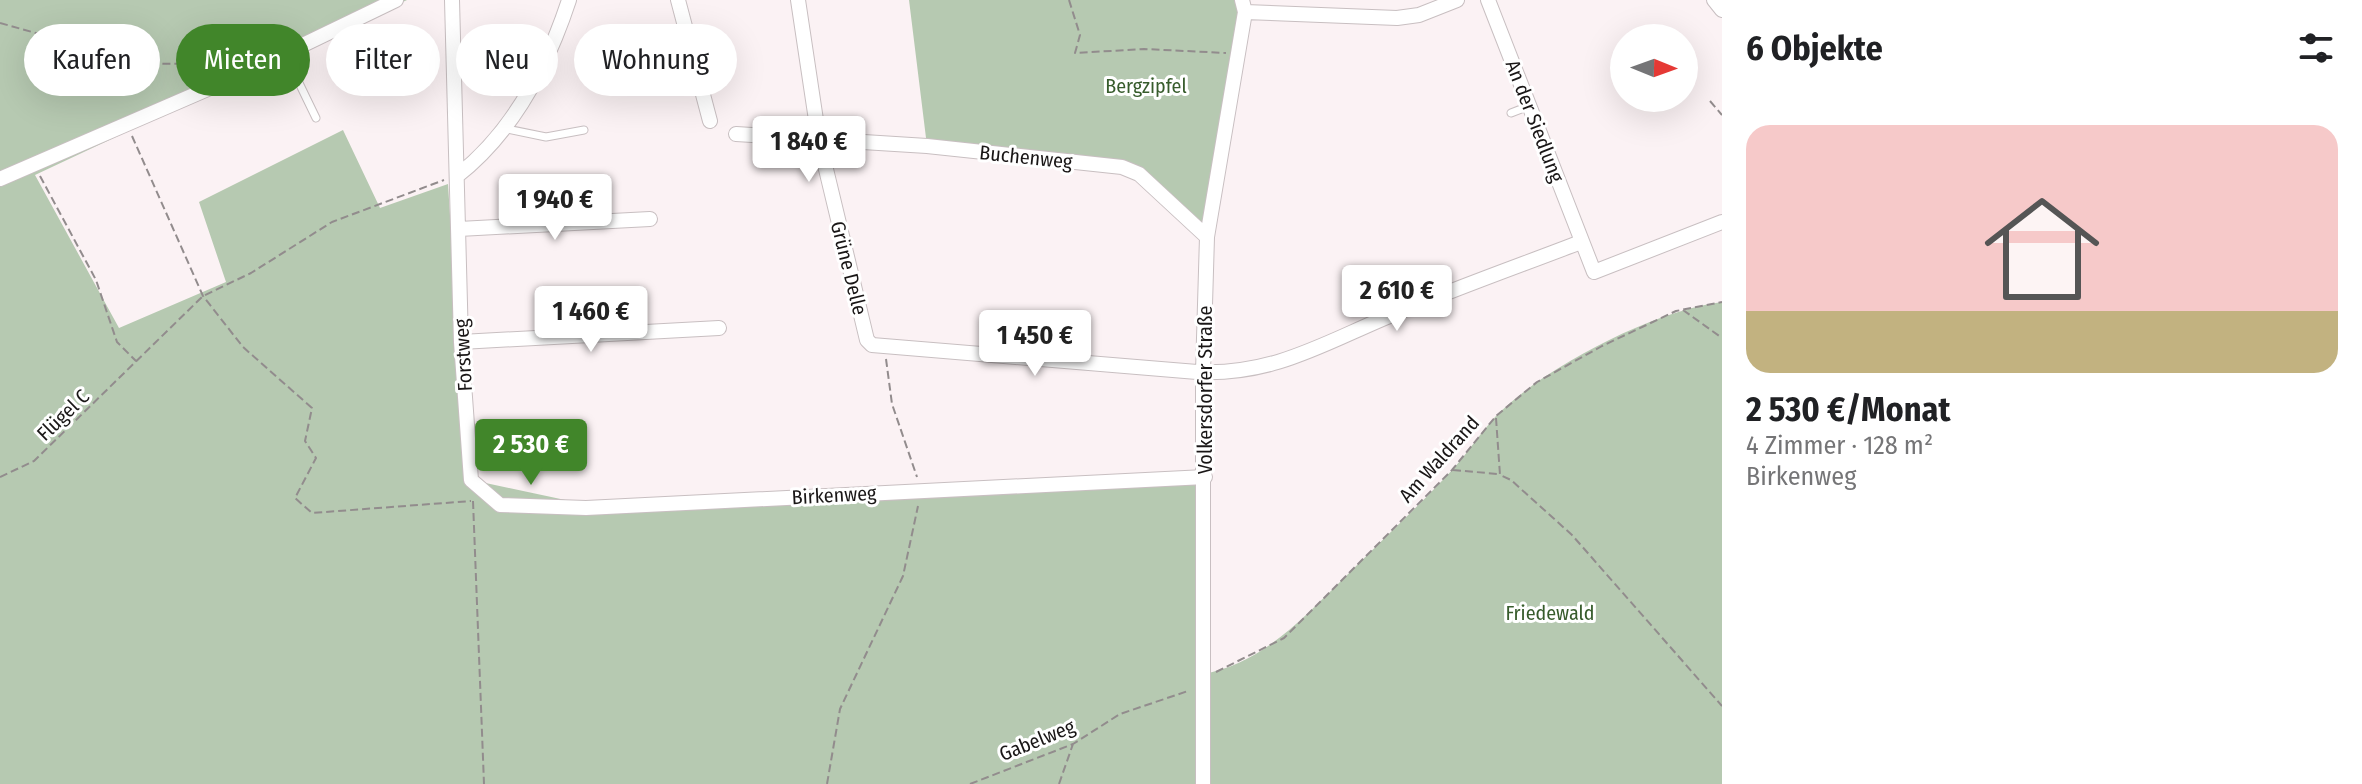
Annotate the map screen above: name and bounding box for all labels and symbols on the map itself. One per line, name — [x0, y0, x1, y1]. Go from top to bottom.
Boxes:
north arrow — [1610, 24, 1698, 112]
street label: An der Siedlung — [1501, 56, 1570, 186]
park label: Bergzipfel — [1105, 74, 1187, 98]
pin: 1 840 € — [735, 116, 883, 184]
street label: Buchenweg — [978, 140, 1074, 174]
pin: 1 940 € — [481, 174, 629, 242]
street label: Grüne Delle — [826, 219, 872, 317]
pin: 2 610 € — [1323, 265, 1471, 333]
pin: 1 460 € — [517, 286, 665, 354]
street label: Volkersdorfer Straße — [1193, 306, 1217, 474]
pin: 1 450 € — [961, 310, 1109, 378]
street label: Forstweg — [449, 317, 477, 392]
street label: Flügel C — [32, 384, 94, 446]
street label: Am Waldrand — [1394, 411, 1484, 507]
pin: 2 530 € — [457, 419, 605, 487]
street label: Birkenweg — [791, 481, 878, 509]
park label: Friedewald — [1506, 601, 1594, 625]
street label: Gabelweg — [996, 714, 1079, 766]

